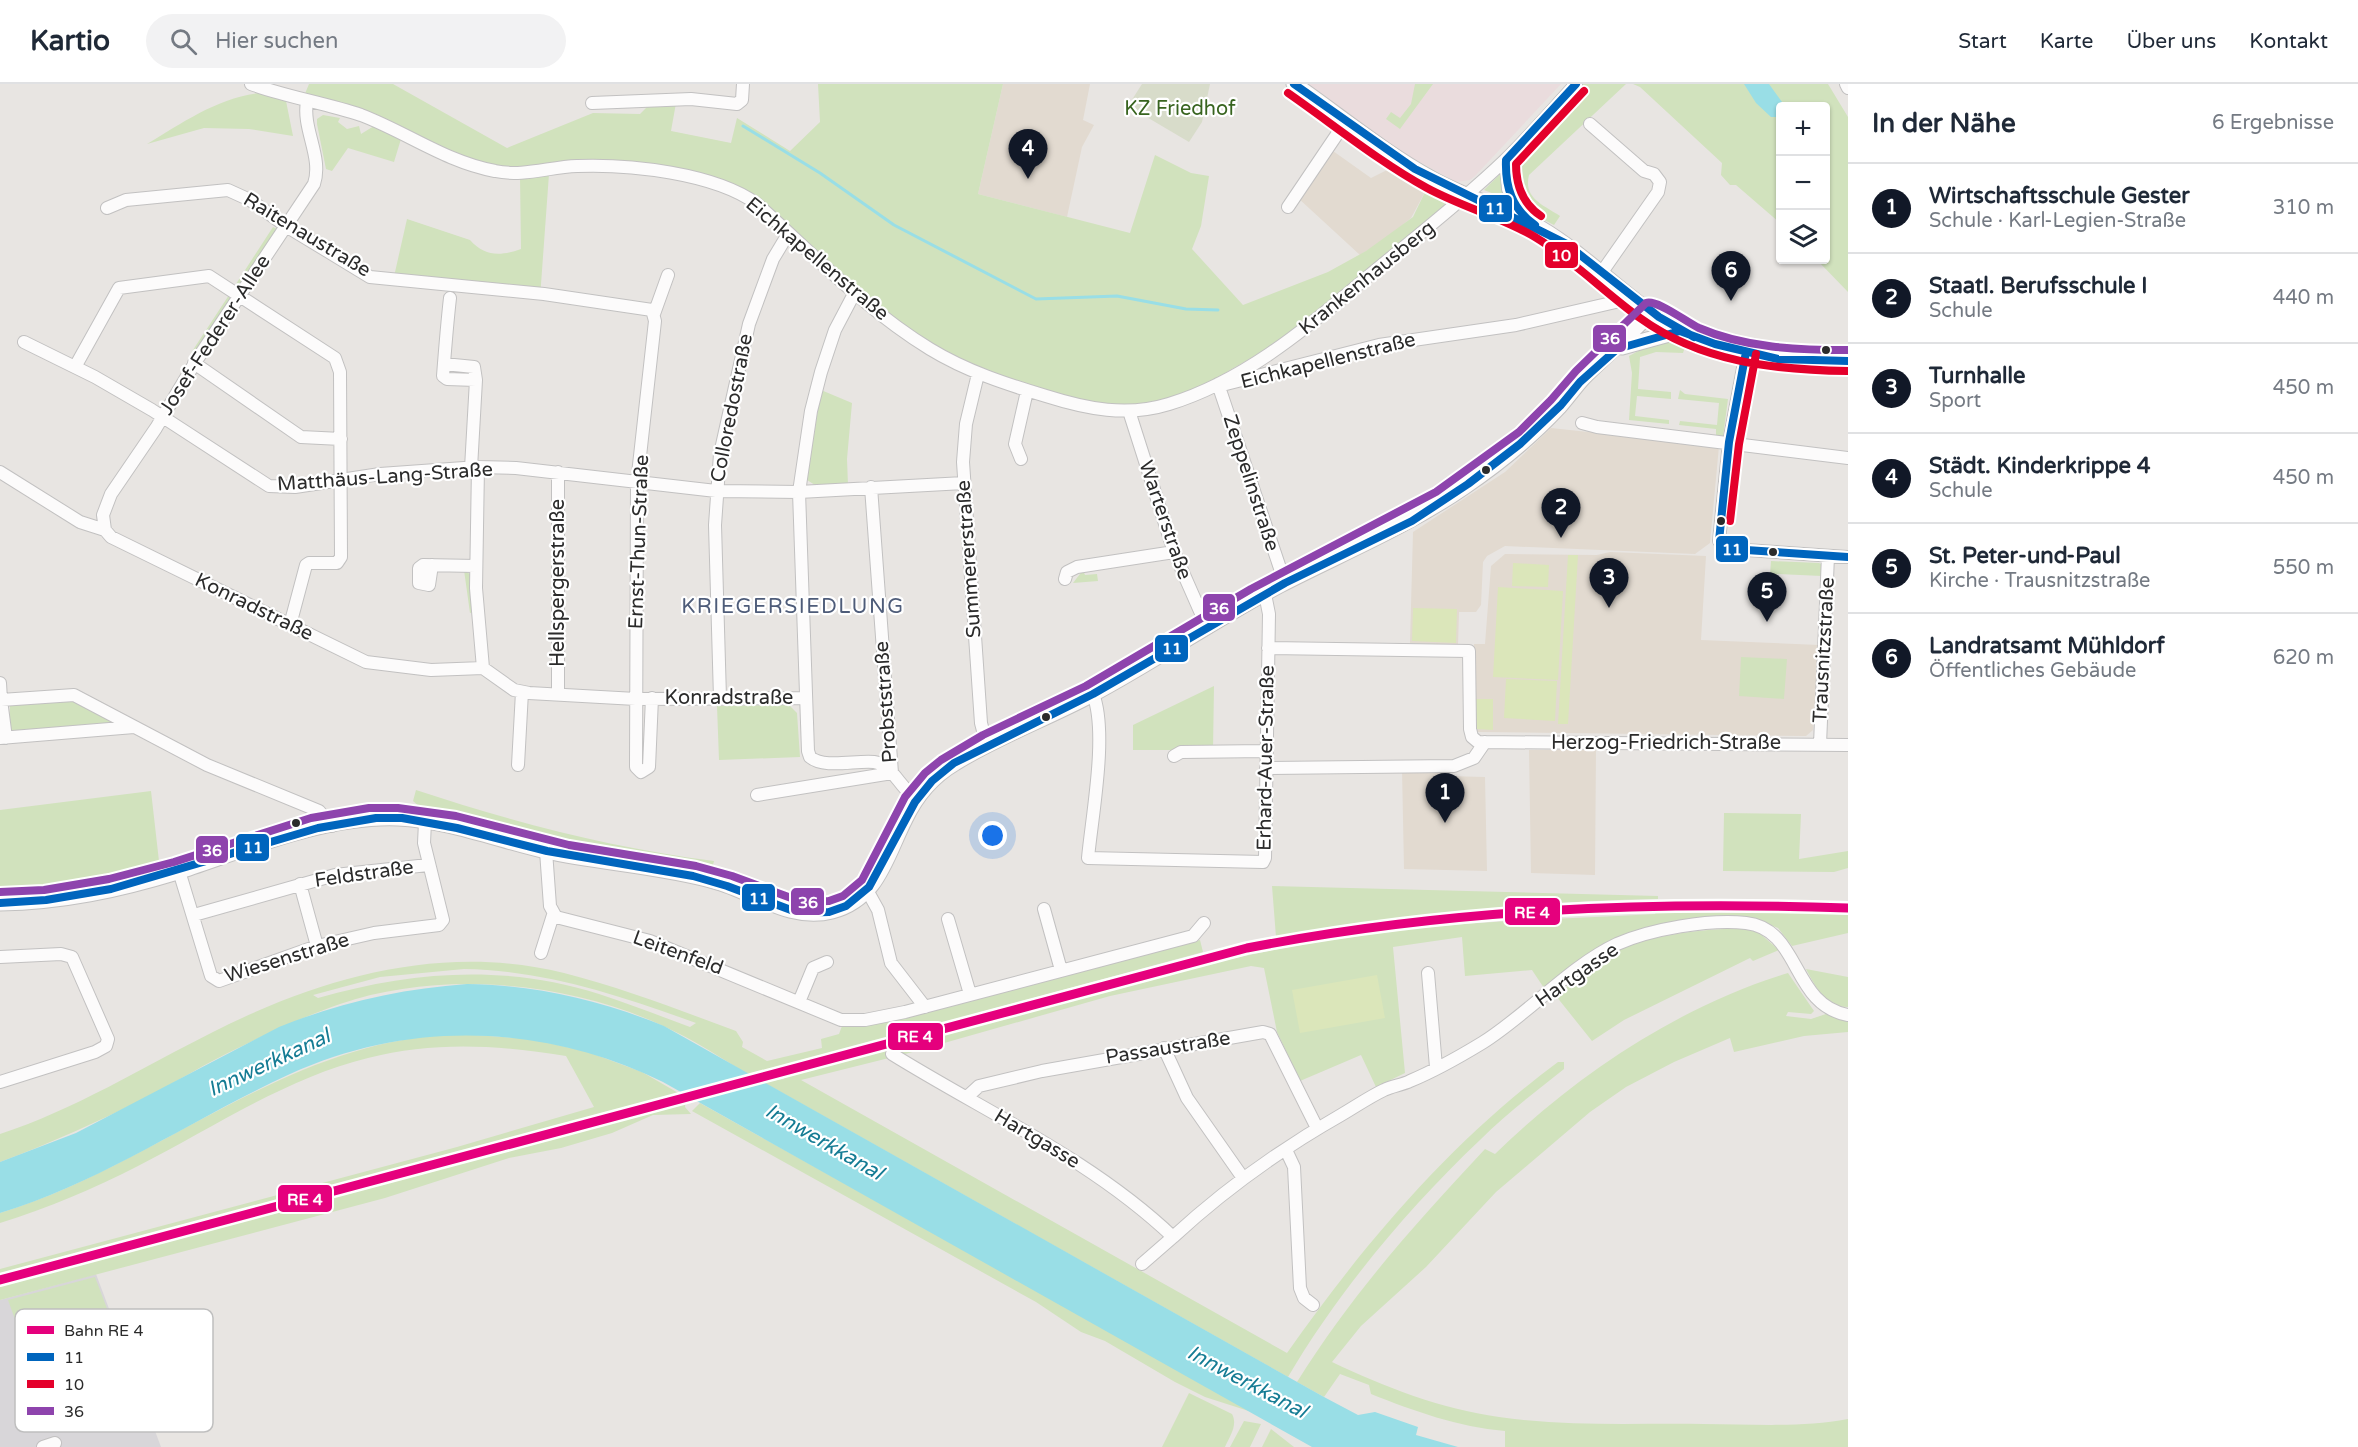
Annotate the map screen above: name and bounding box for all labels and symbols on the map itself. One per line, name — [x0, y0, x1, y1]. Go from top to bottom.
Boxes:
park label: KZ Friedhof — [1124, 97, 1236, 121]
pin: 4 — [1008, 130, 1048, 179]
street label: Raitenaustraße — [239, 188, 375, 282]
street label: Eichkapellenstraße — [741, 192, 893, 326]
line badge: 11 — [1478, 194, 1513, 223]
text: 11 — [1485, 199, 1505, 219]
street label: Krankenhausberg — [1294, 216, 1440, 340]
line badge: 10 — [1544, 241, 1579, 269]
text: 10 — [1551, 246, 1571, 266]
street label: Josef-Federer-Allee — [154, 251, 276, 419]
pin: 6 — [1712, 252, 1750, 301]
line badge: 36 — [1592, 324, 1627, 353]
street label: Eichkapellenstraße — [1238, 328, 1418, 394]
text: 36 — [1600, 329, 1620, 349]
street label: Colloredostraße — [706, 332, 758, 484]
unlabelled marker — [1820, 344, 1832, 356]
street label: Zeppelinstraße — [1218, 412, 1284, 554]
street label: Ernst-Thun-Straße — [624, 454, 654, 630]
street label: Matthäus-Lang-Straße — [276, 457, 494, 497]
street label: Warterstraße — [1133, 457, 1197, 583]
unlabelled marker — [1480, 464, 1492, 476]
street label: Summererstraße — [952, 479, 986, 639]
pin: 2 — [1542, 488, 1580, 538]
street label: Hellspergerstraße — [546, 499, 570, 667]
unlabelled marker — [1715, 515, 1727, 527]
line badge: 11 — [1715, 535, 1749, 563]
text: 11 — [1722, 540, 1742, 560]
unlabelled marker — [1767, 546, 1779, 558]
pin: 3 — [1590, 558, 1628, 608]
street label: Konradstraße — [191, 568, 317, 646]
pin: 5 — [1748, 572, 1786, 622]
street label: Trausnitzstraße — [1808, 577, 1840, 723]
line badge: 36 — [1202, 593, 1236, 622]
district label: KRIEGERSIEDLUNG — [681, 594, 905, 619]
text: 36 — [1209, 599, 1229, 619]
line badge: 11 — [1154, 634, 1189, 663]
text: 11 — [1162, 639, 1182, 659]
street label: Probststraße — [870, 640, 902, 764]
street label: Erhard-Auer-Straße — [1252, 665, 1280, 851]
street label: Konradstraße — [665, 686, 793, 710]
unlabelled marker — [1040, 711, 1052, 723]
street label: Herzog-Friedrich-Straße — [1551, 731, 1781, 755]
pin: 1 — [1426, 774, 1464, 823]
unlabelled marker — [290, 817, 302, 829]
your location — [978, 821, 1007, 850]
line badge: 11 — [235, 833, 270, 862]
line badge: 36 — [195, 835, 229, 864]
text: 11 — [243, 838, 263, 858]
text: 36 — [202, 841, 222, 861]
street label: Feldstraße — [313, 855, 415, 893]
line badge: 11 — [741, 883, 776, 912]
line badge: 36 — [790, 887, 825, 916]
text: 11 — [749, 889, 769, 909]
text: 36 — [798, 893, 818, 913]
line badge: RE 4 — [1504, 897, 1561, 926]
text: RE 4 — [1514, 903, 1550, 923]
street label: Leitenfeld — [629, 926, 727, 980]
street label: Wiesenstraße — [222, 928, 352, 988]
street label: Hartgasse — [1531, 938, 1623, 1012]
line badge: RE 4 — [887, 1022, 944, 1051]
water label: Innwerkkanal — [204, 1023, 337, 1102]
street label: Passaustraße — [1104, 1026, 1232, 1070]
text: RE 4 — [897, 1027, 933, 1047]
water label: Innwerkkanal — [761, 1098, 890, 1187]
street label: Hartgasse — [990, 1104, 1084, 1174]
line badge: RE 4 — [277, 1184, 333, 1213]
text: RE 4 — [287, 1190, 323, 1210]
legend — [15, 1309, 213, 1432]
text: Bahn RE 4 — [64, 1321, 144, 1341]
water label: Innwerkkanal — [1183, 1340, 1314, 1425]
text: 11 — [64, 1348, 84, 1368]
text: 10 — [64, 1375, 84, 1395]
text: 36 — [64, 1402, 84, 1422]

